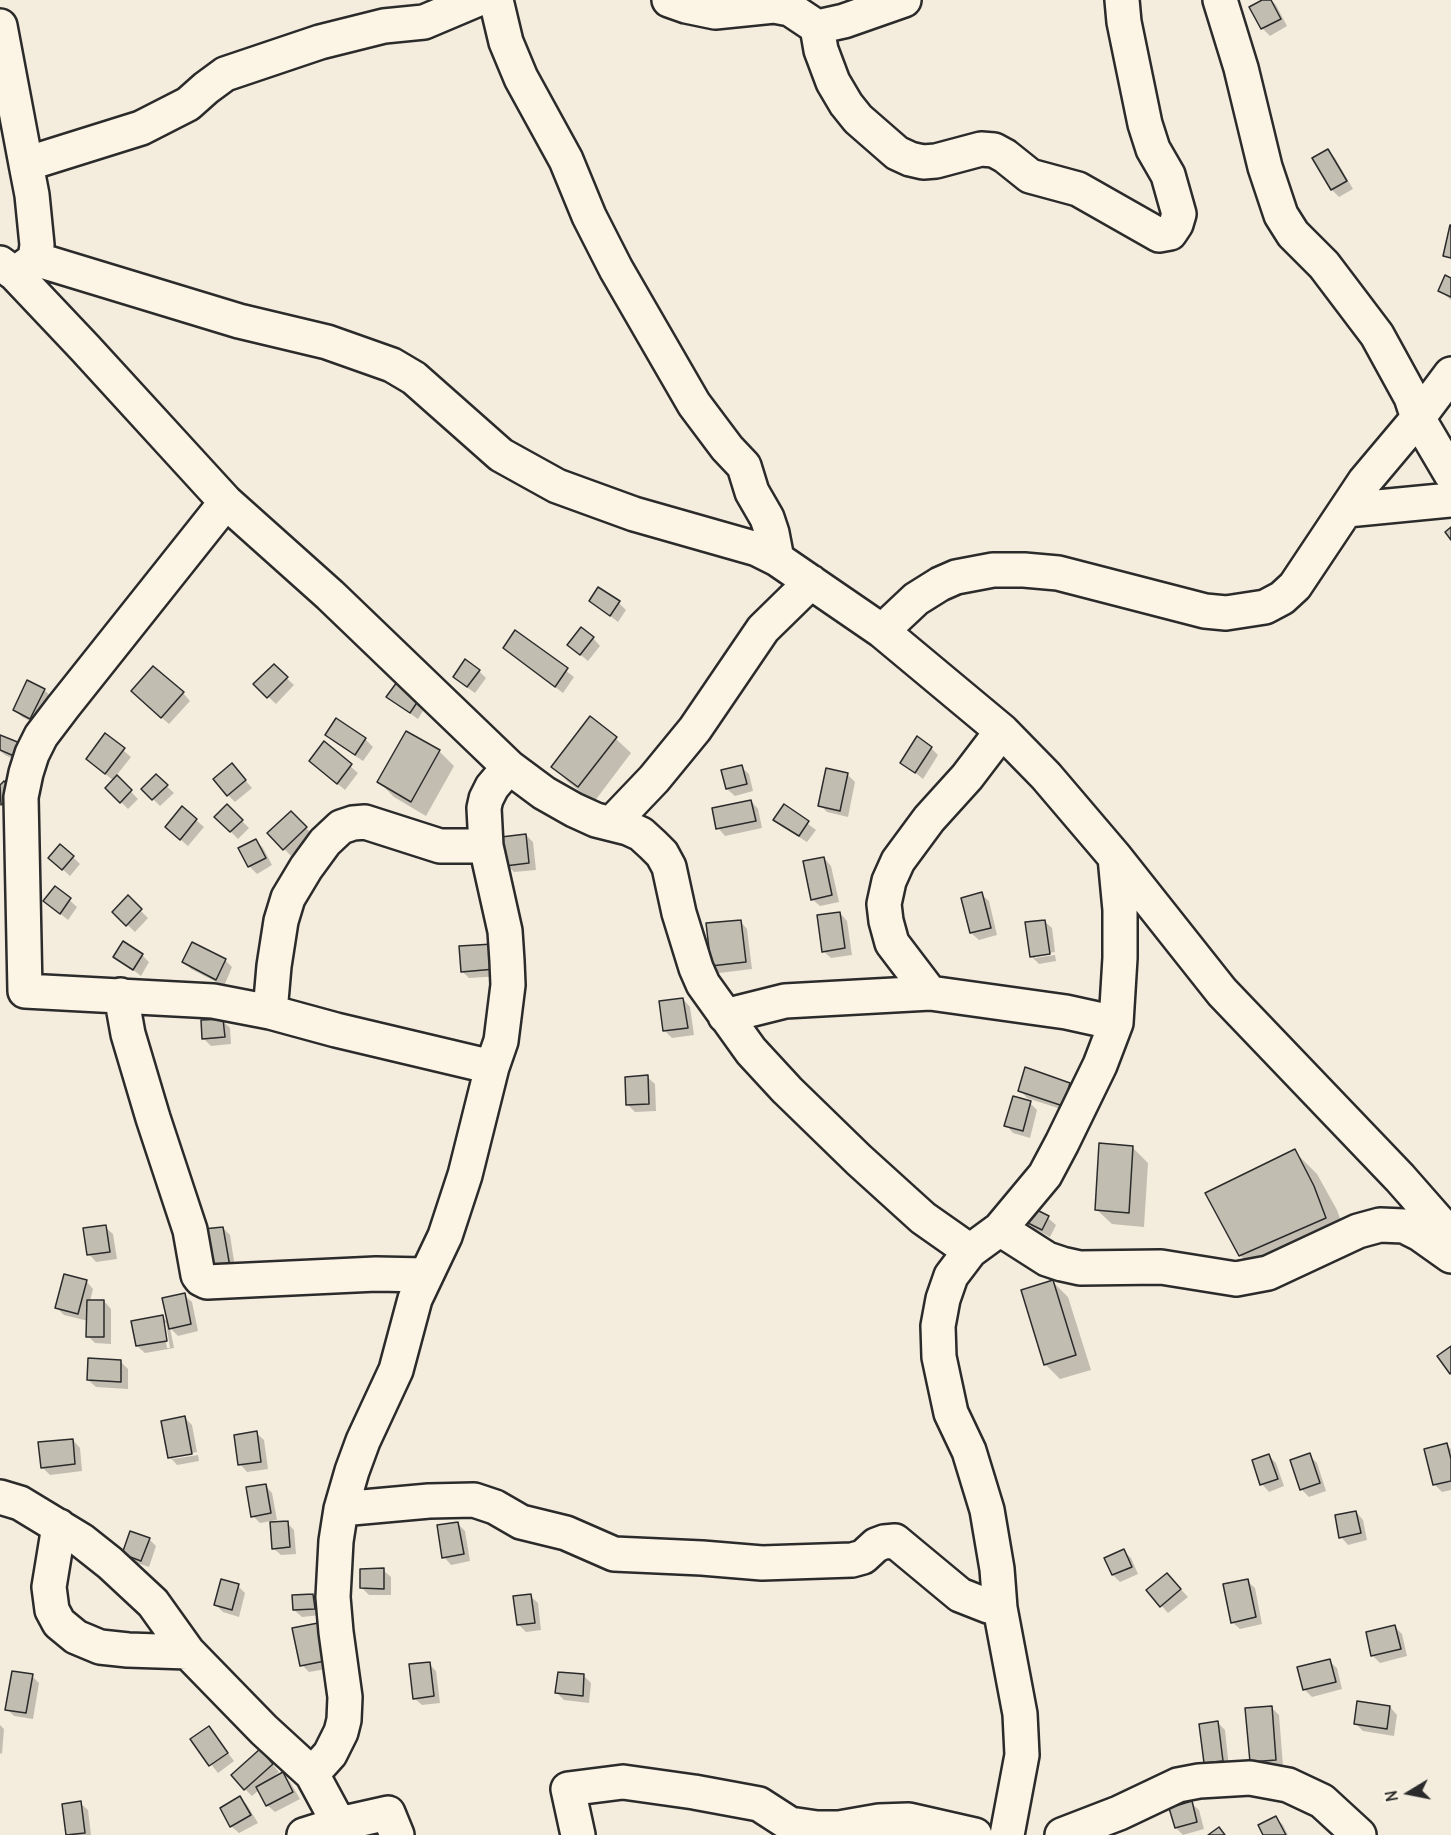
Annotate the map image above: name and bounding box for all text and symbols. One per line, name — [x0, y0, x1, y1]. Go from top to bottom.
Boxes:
north arrow — [1379, 1763, 1439, 1823]
text: N — [1380, 1789, 1402, 1803]

